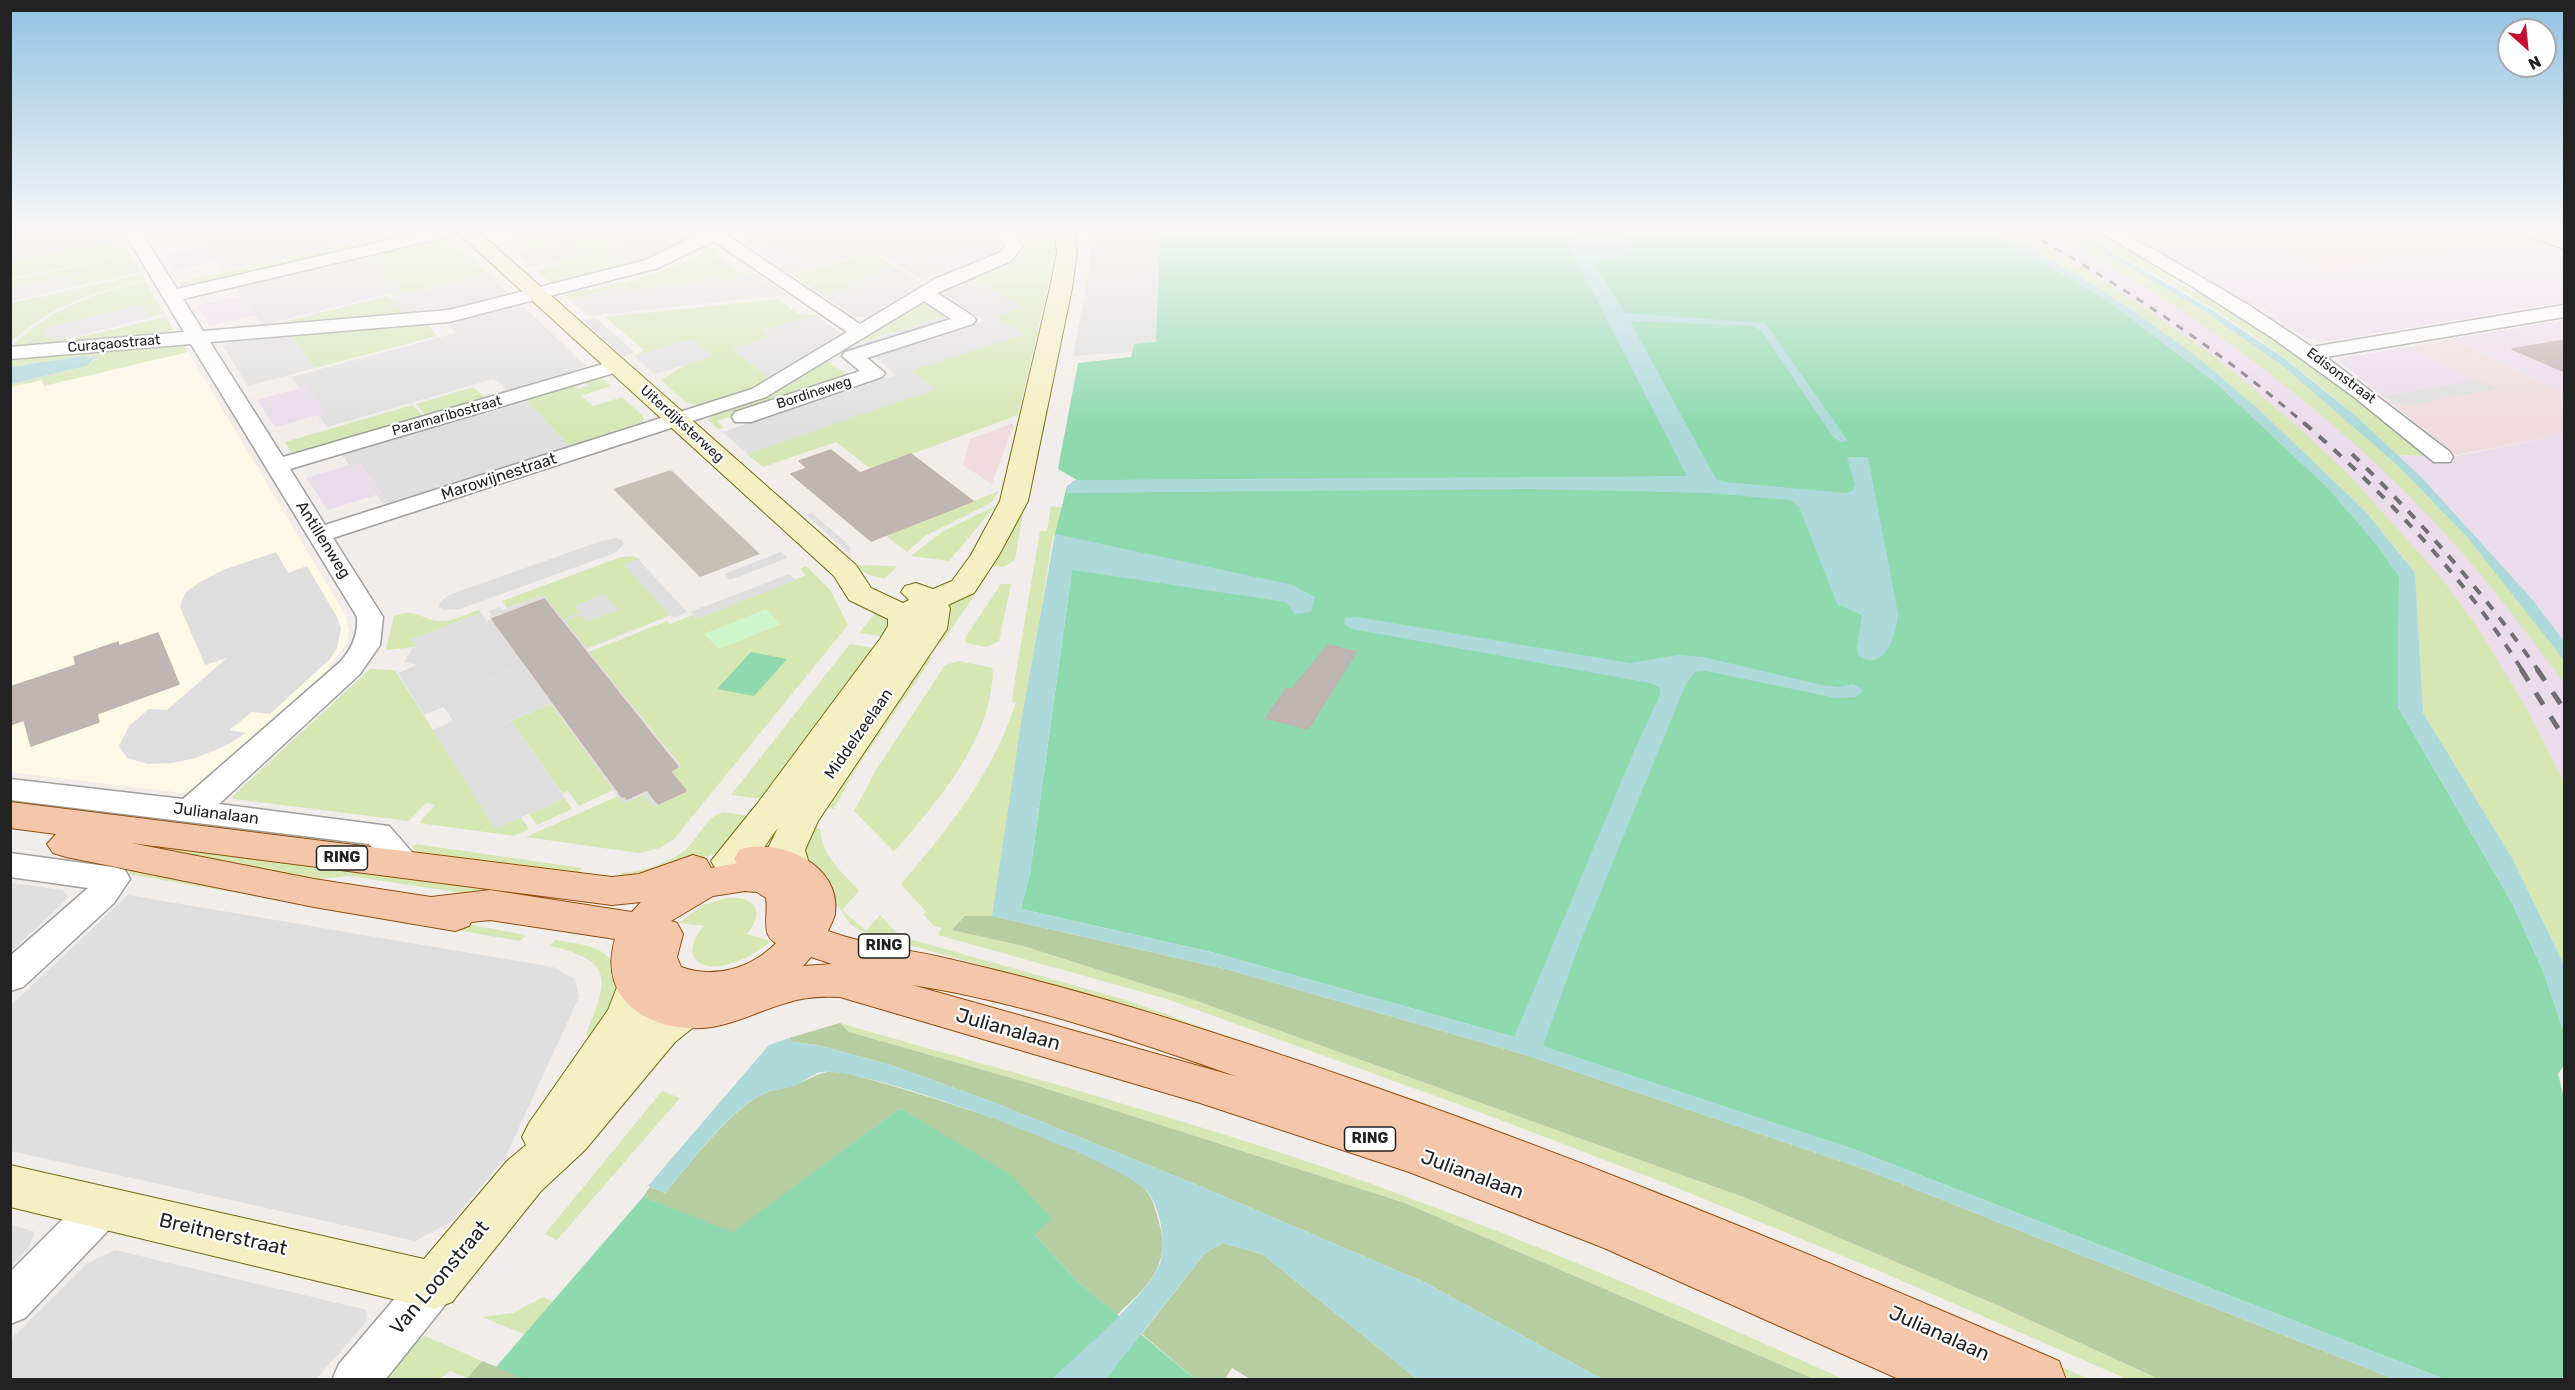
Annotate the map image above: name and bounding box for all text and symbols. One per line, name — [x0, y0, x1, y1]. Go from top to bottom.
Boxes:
north arrow — [2497, 18, 2557, 78]
text: N — [2525, 52, 2544, 74]
street label: Curaçaostraat — [67, 332, 161, 356]
street label: Edisonstraat — [2303, 344, 2379, 408]
street label: Bordineweg — [774, 373, 854, 413]
street label: Uiterdijksterweg — [637, 382, 727, 466]
street label: Paramaribostraat — [390, 392, 504, 440]
street label: Marowijnestraat — [439, 449, 559, 505]
street label: Antillenweg — [292, 498, 354, 582]
street label: Middelzeelaan — [821, 685, 897, 783]
street label: Julianalaan — [172, 799, 260, 829]
road number: RING — [316, 846, 368, 870]
road number: RING — [858, 934, 910, 958]
street label: Julianalaan — [953, 1004, 1063, 1056]
road number: RING — [1344, 1127, 1396, 1151]
street label: Julianalaan — [1417, 1145, 1527, 1205]
street label: Breitnerstraat — [157, 1209, 289, 1261]
street label: Van Loonstraat — [385, 1216, 495, 1340]
street label: Julianalaan — [1885, 1301, 1993, 1367]

